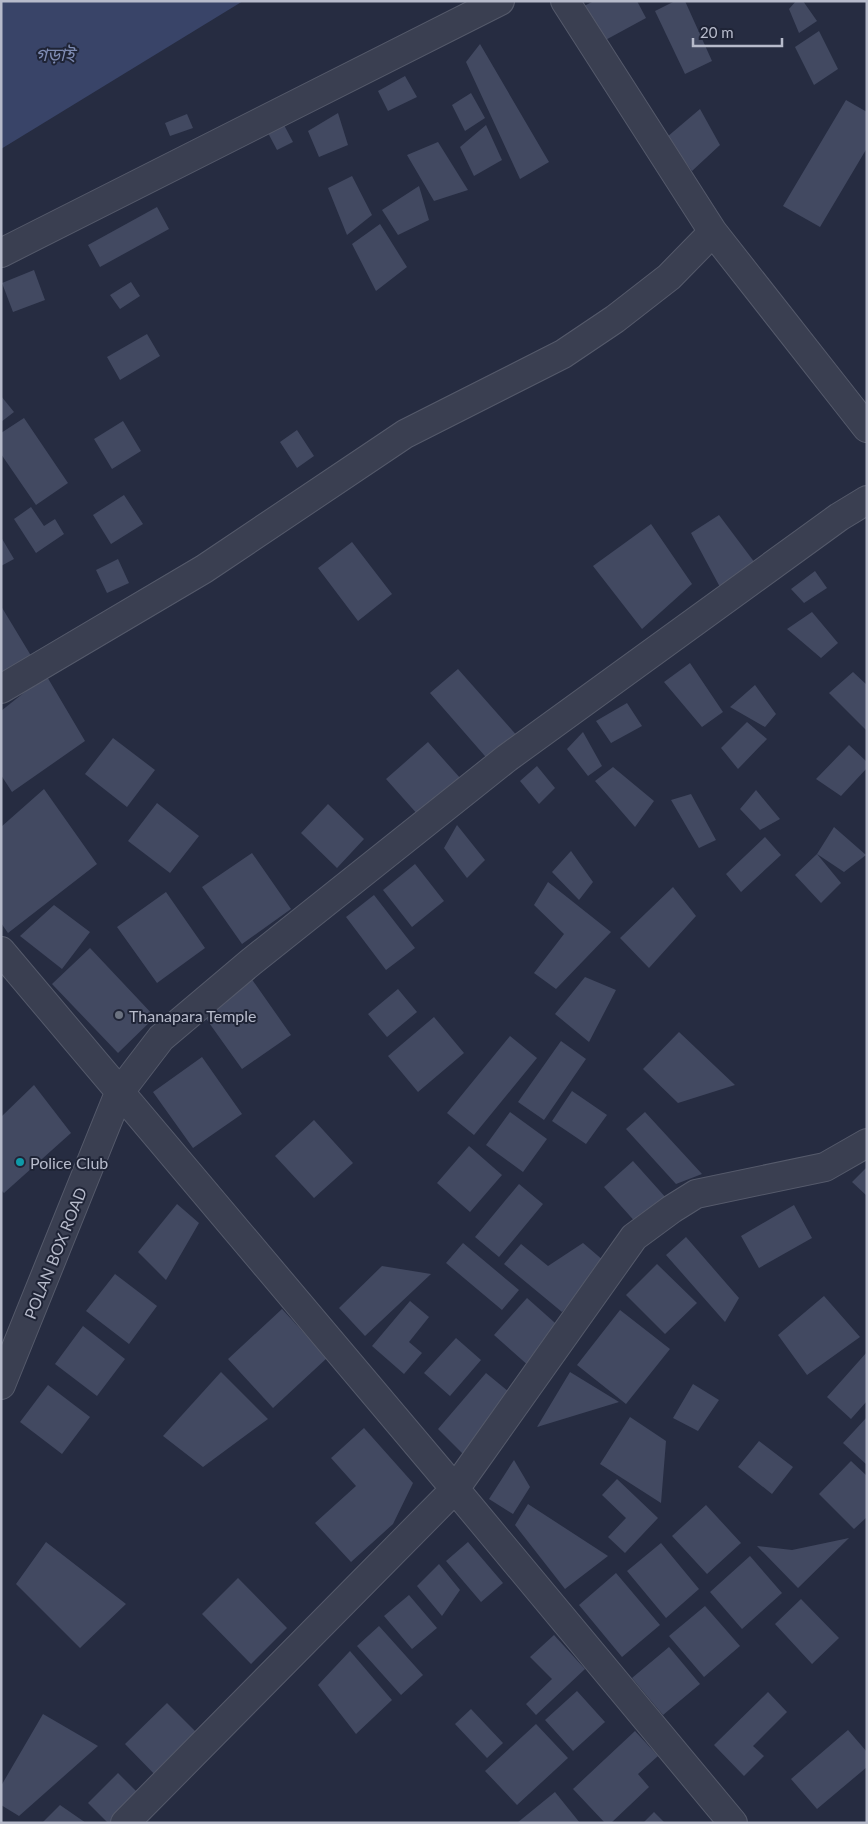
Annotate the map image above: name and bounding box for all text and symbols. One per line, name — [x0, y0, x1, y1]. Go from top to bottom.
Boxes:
scale bar — [693, 15, 782, 47]
text: 20 m — [700, 23, 734, 41]
water label: গড়াই — [36, 43, 78, 65]
place label: Thanapara Temple — [129, 1006, 257, 1025]
marker: Thanapara Temple — [113, 1009, 125, 1021]
place label: Police Club — [30, 1153, 108, 1172]
marker: Police Club — [14, 1156, 26, 1168]
street label: POLAN BOX ROAD — [20, 1184, 90, 1322]

